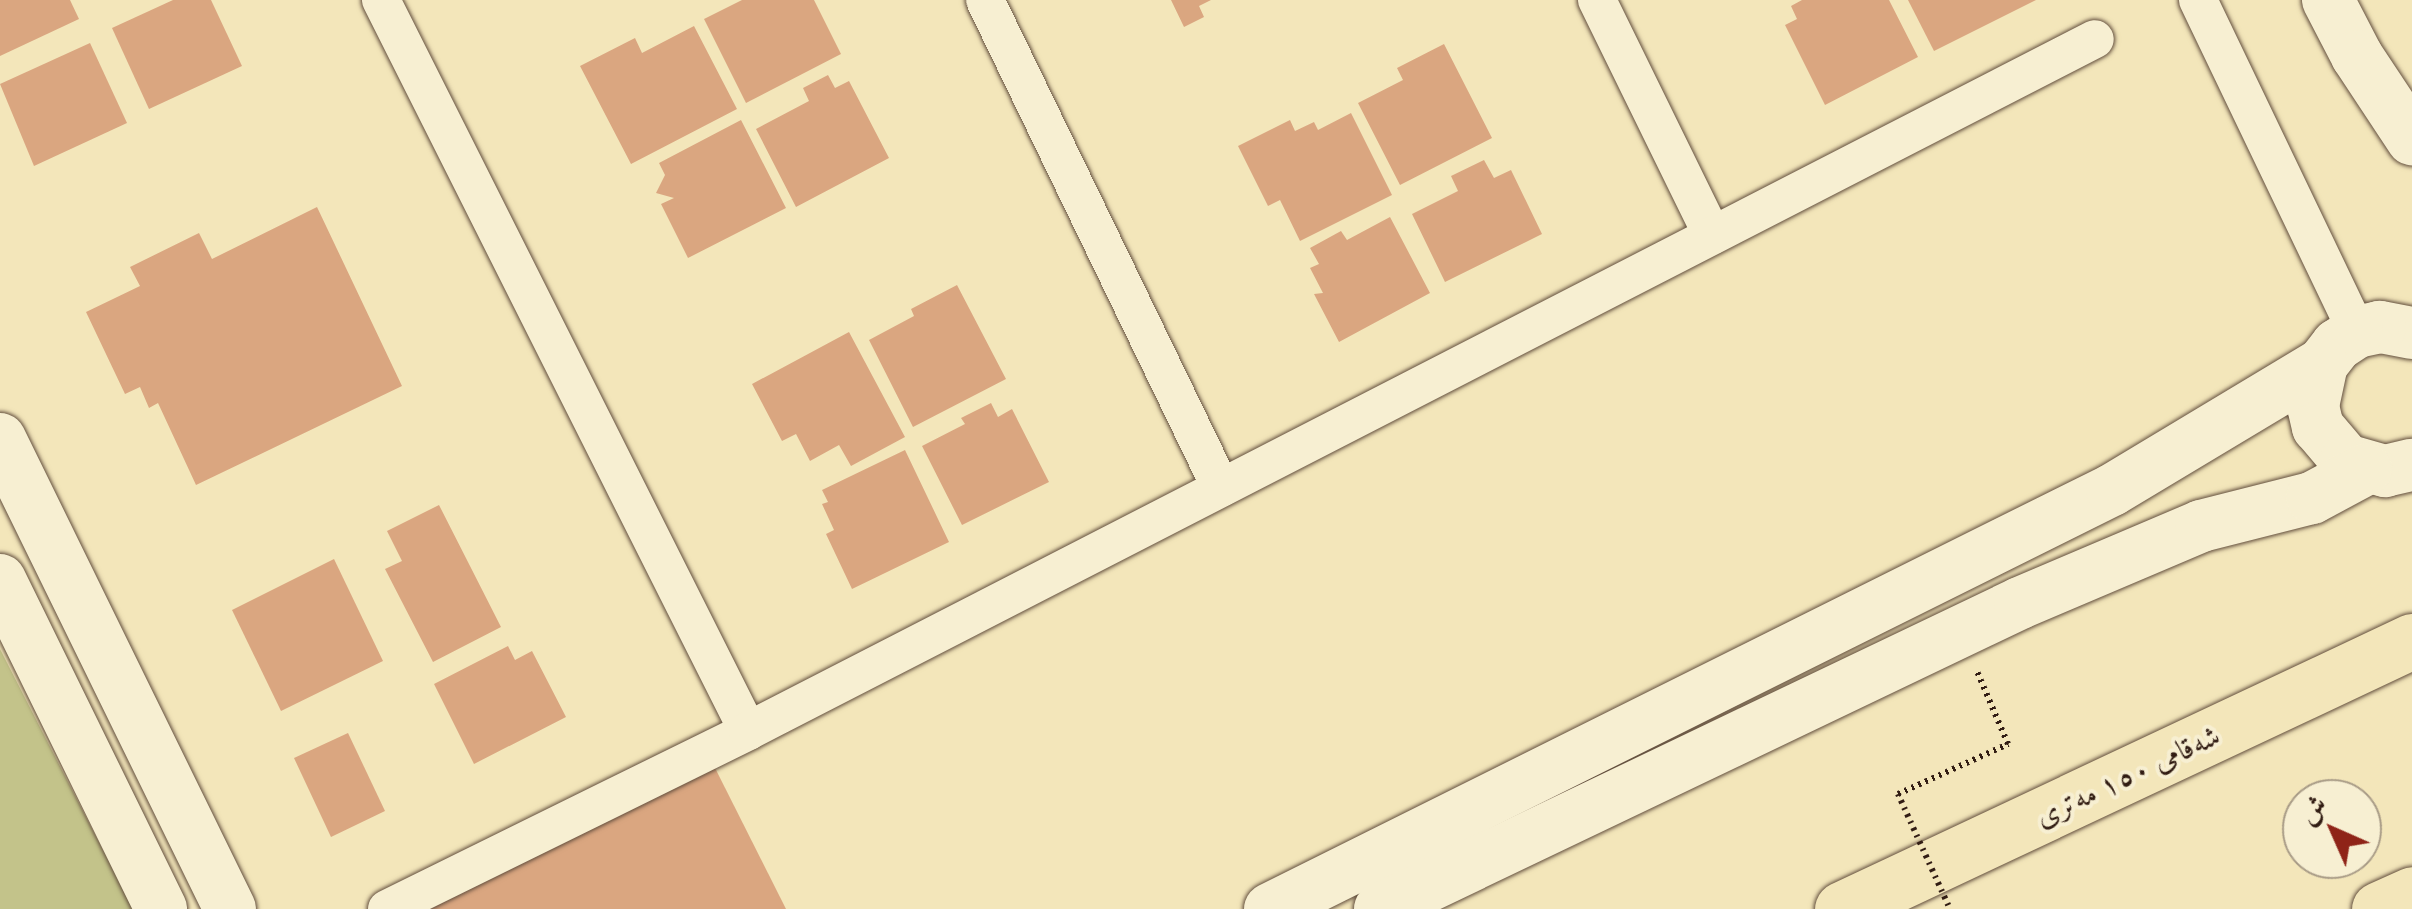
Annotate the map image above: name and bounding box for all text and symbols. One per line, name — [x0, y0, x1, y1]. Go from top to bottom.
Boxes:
street label: شەقامی ١٥٠ مەتری — [2029, 716, 2225, 834]
north arrow — [2282, 779, 2382, 879]
text: ش — [2288, 785, 2336, 833]

